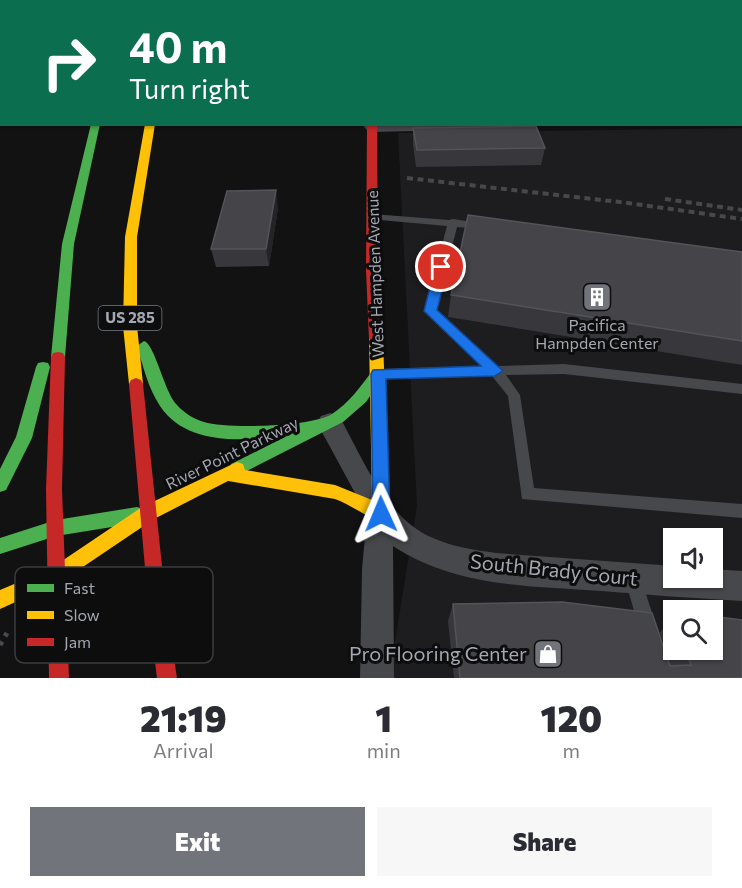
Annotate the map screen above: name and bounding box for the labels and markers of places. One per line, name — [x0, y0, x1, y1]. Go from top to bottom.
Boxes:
pin — [415, 241, 466, 292]
building icon: Pacifica Hampden Center — [581, 281, 613, 313]
place label: Pacifica Hampden Center — [535, 315, 659, 352]
shop icon: Pro Flooring Center — [532, 638, 564, 670]
place label: Pro Flooring Center — [349, 641, 527, 665]

